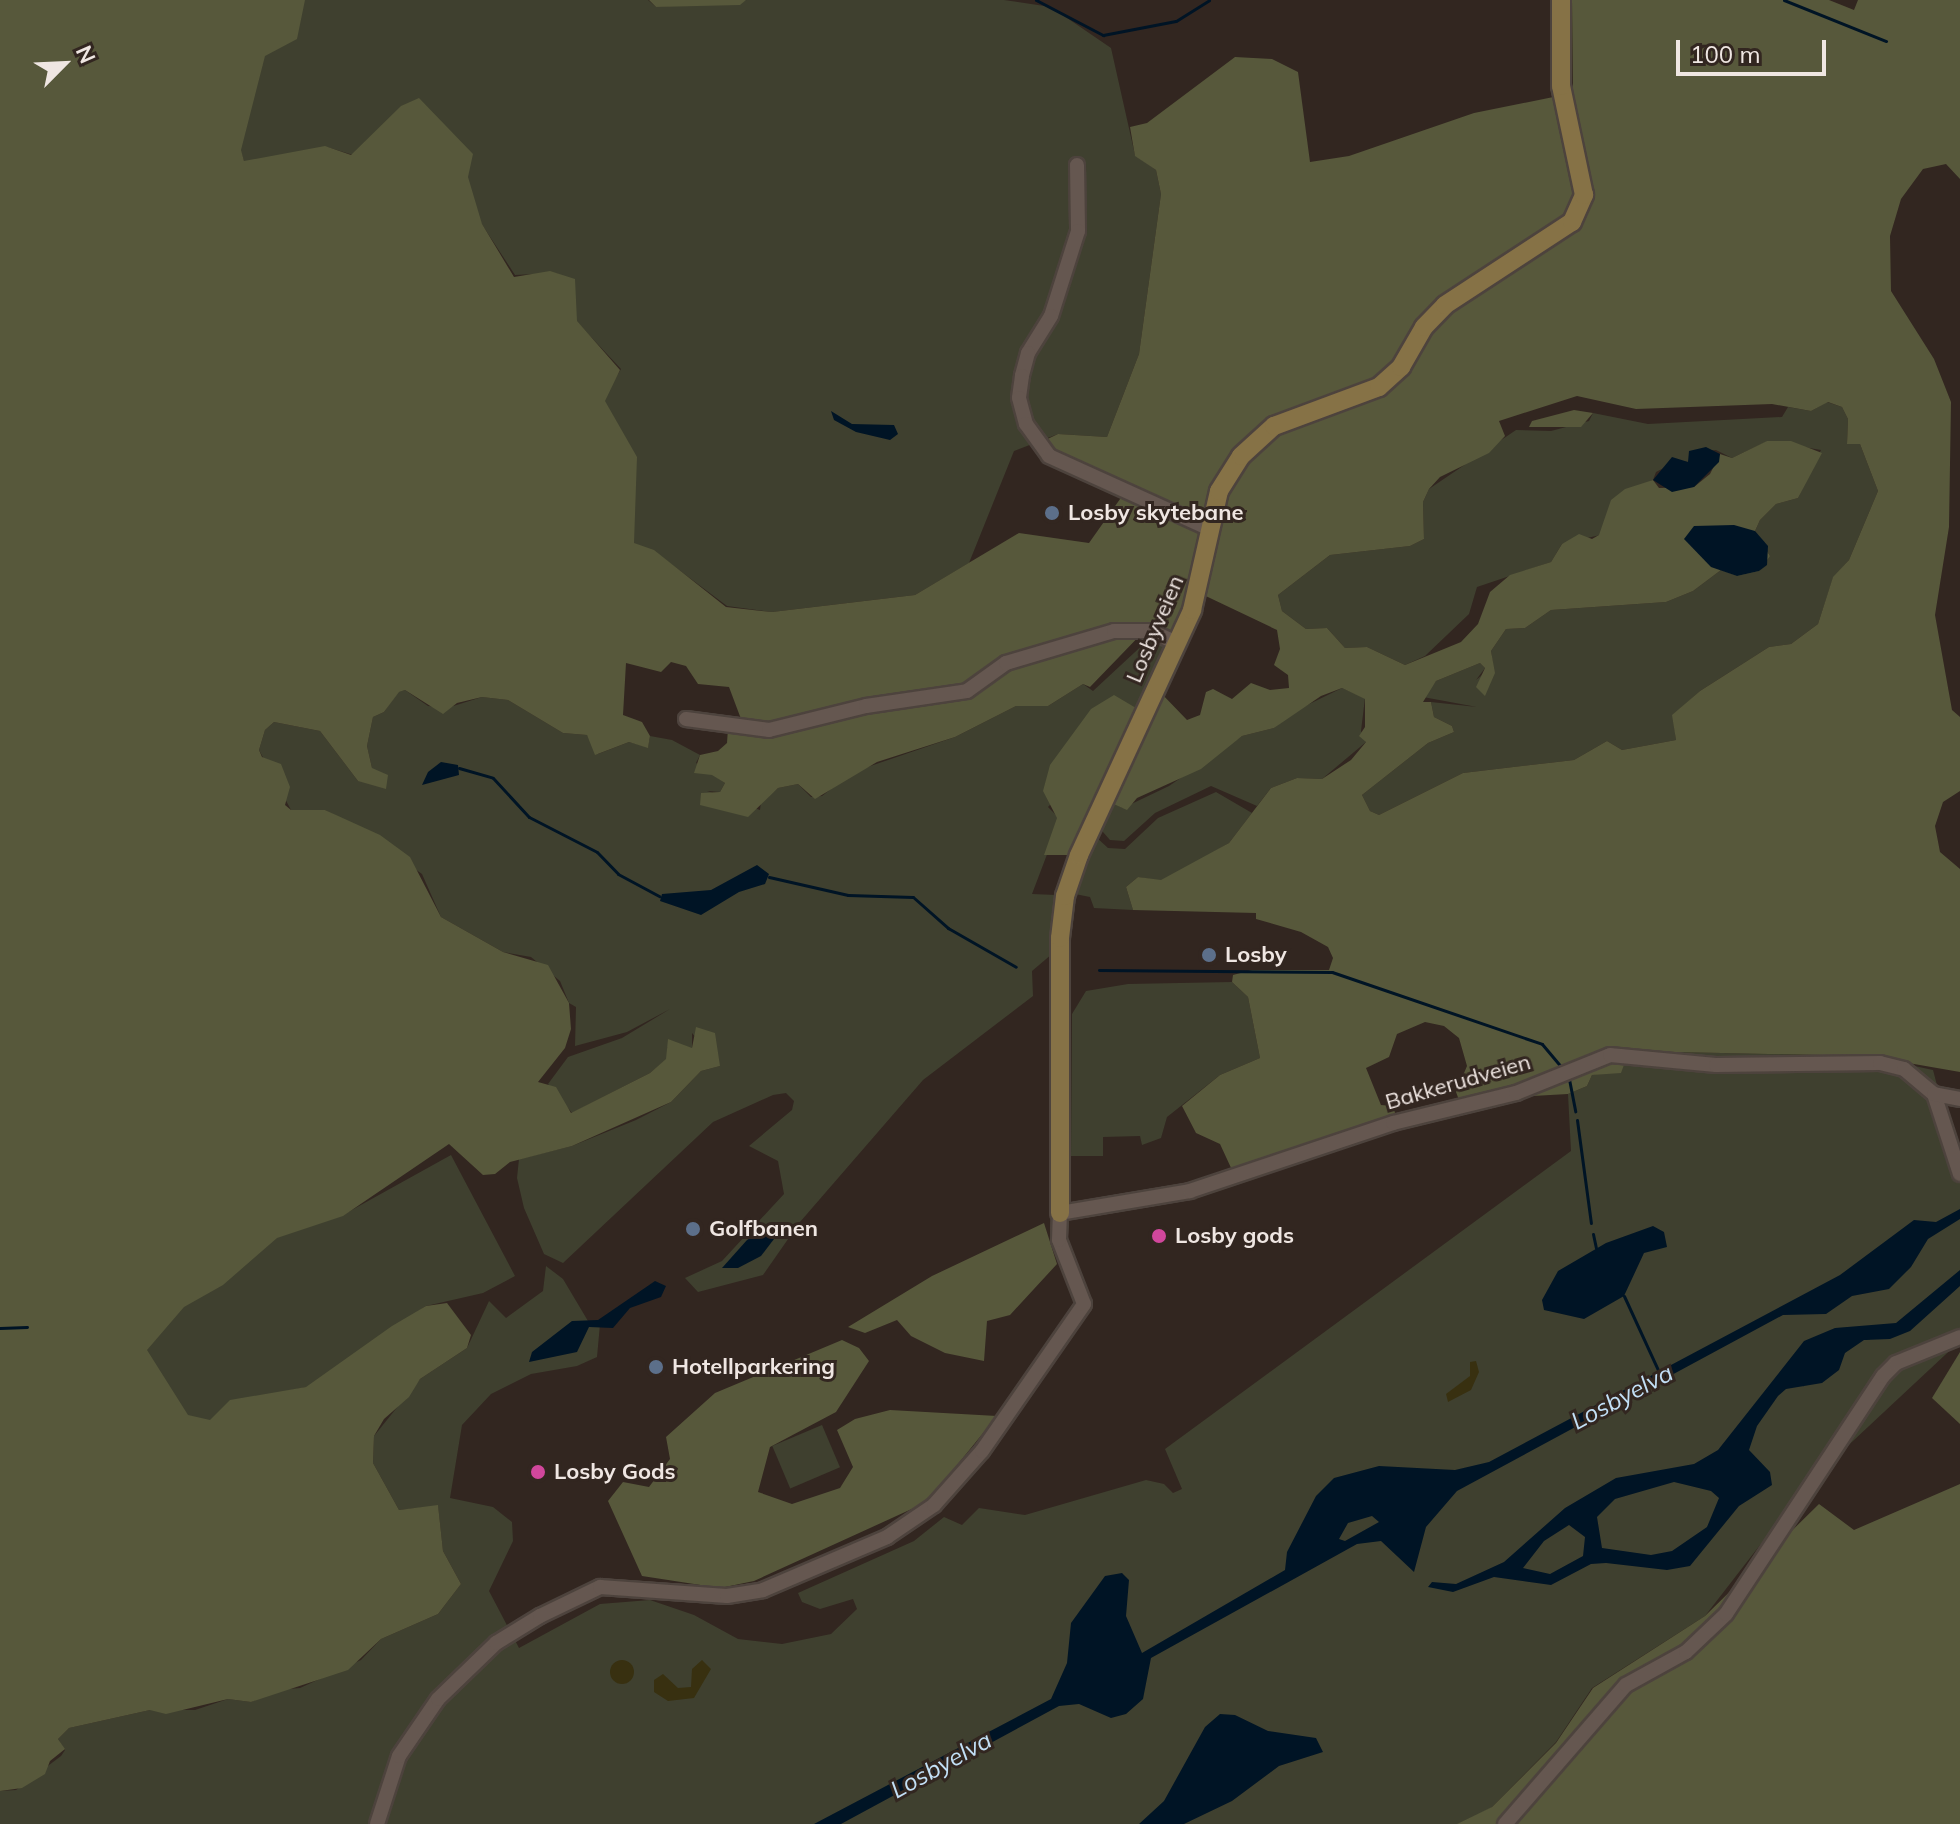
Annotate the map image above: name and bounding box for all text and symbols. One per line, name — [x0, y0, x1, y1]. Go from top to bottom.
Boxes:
north arrow — [24, 24, 104, 104]
scale bar — [1680, 24, 1830, 74]
text: 100 m — [1690, 39, 1761, 69]
text: N — [70, 41, 102, 68]
place label: Losby skytebane — [1068, 500, 1244, 526]
marker: Losby skytebane — [1043, 504, 1061, 522]
street label: Losbyveien — [1121, 571, 1189, 687]
place label: Losby — [1225, 942, 1287, 968]
marker: Losby — [1200, 946, 1218, 964]
street label: Bakkerudveien — [1382, 1049, 1534, 1115]
place label: Golfbanen — [709, 1216, 818, 1242]
marker: Golfbanen — [684, 1220, 702, 1238]
place label: Losby gods — [1175, 1223, 1294, 1249]
marker: Losby gods — [1150, 1227, 1168, 1245]
place label: Hotellparkering — [672, 1354, 835, 1380]
marker: Hotellparkering — [647, 1358, 665, 1376]
water label: Losbyelva — [1566, 1358, 1678, 1436]
place label: Losby Gods — [554, 1459, 676, 1485]
marker: Losby Gods — [529, 1463, 547, 1481]
water label: Losbyelva — [885, 1725, 997, 1805]

